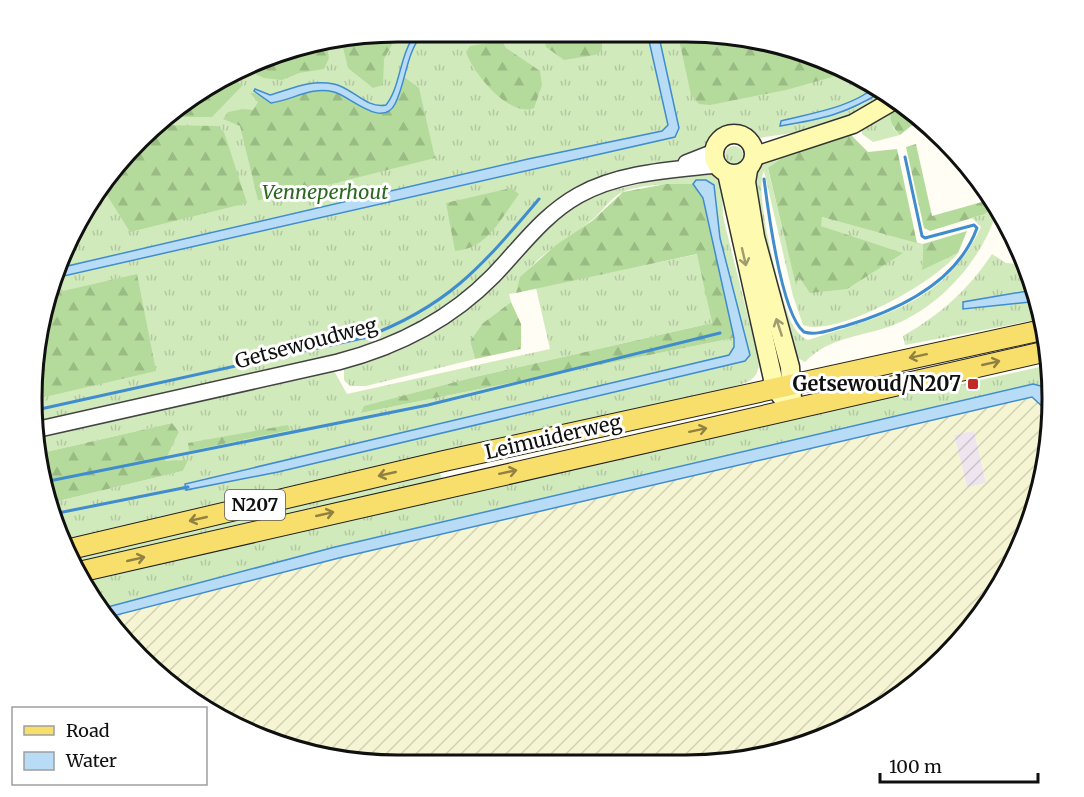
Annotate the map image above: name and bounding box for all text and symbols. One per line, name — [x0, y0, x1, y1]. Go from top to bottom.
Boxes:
park label: Venneperhout — [262, 179, 388, 204]
one-way arrow — [739, 247, 751, 266]
street label: Getsewoudweg — [232, 312, 380, 374]
one-way arrow — [772, 318, 783, 337]
one-way arrow — [909, 351, 929, 362]
one-way arrow — [982, 357, 1001, 369]
place label: Getsewoud/N207 — [793, 371, 961, 396]
marker: Getsewoud/N207 — [966, 377, 980, 391]
street label: Leimuiderweg — [482, 409, 624, 464]
one-way arrow — [688, 424, 707, 436]
one-way arrow — [498, 466, 517, 478]
one-way arrow — [378, 469, 397, 481]
road number: N207 — [225, 490, 285, 520]
one-way arrow — [316, 508, 335, 520]
one-way arrow — [188, 513, 207, 525]
one-way arrow — [126, 552, 145, 564]
legend — [12, 707, 207, 785]
text: Road — [66, 719, 110, 742]
scale bar — [880, 746, 1038, 784]
text: Water — [65, 749, 117, 772]
text: 100 m — [889, 755, 942, 778]

